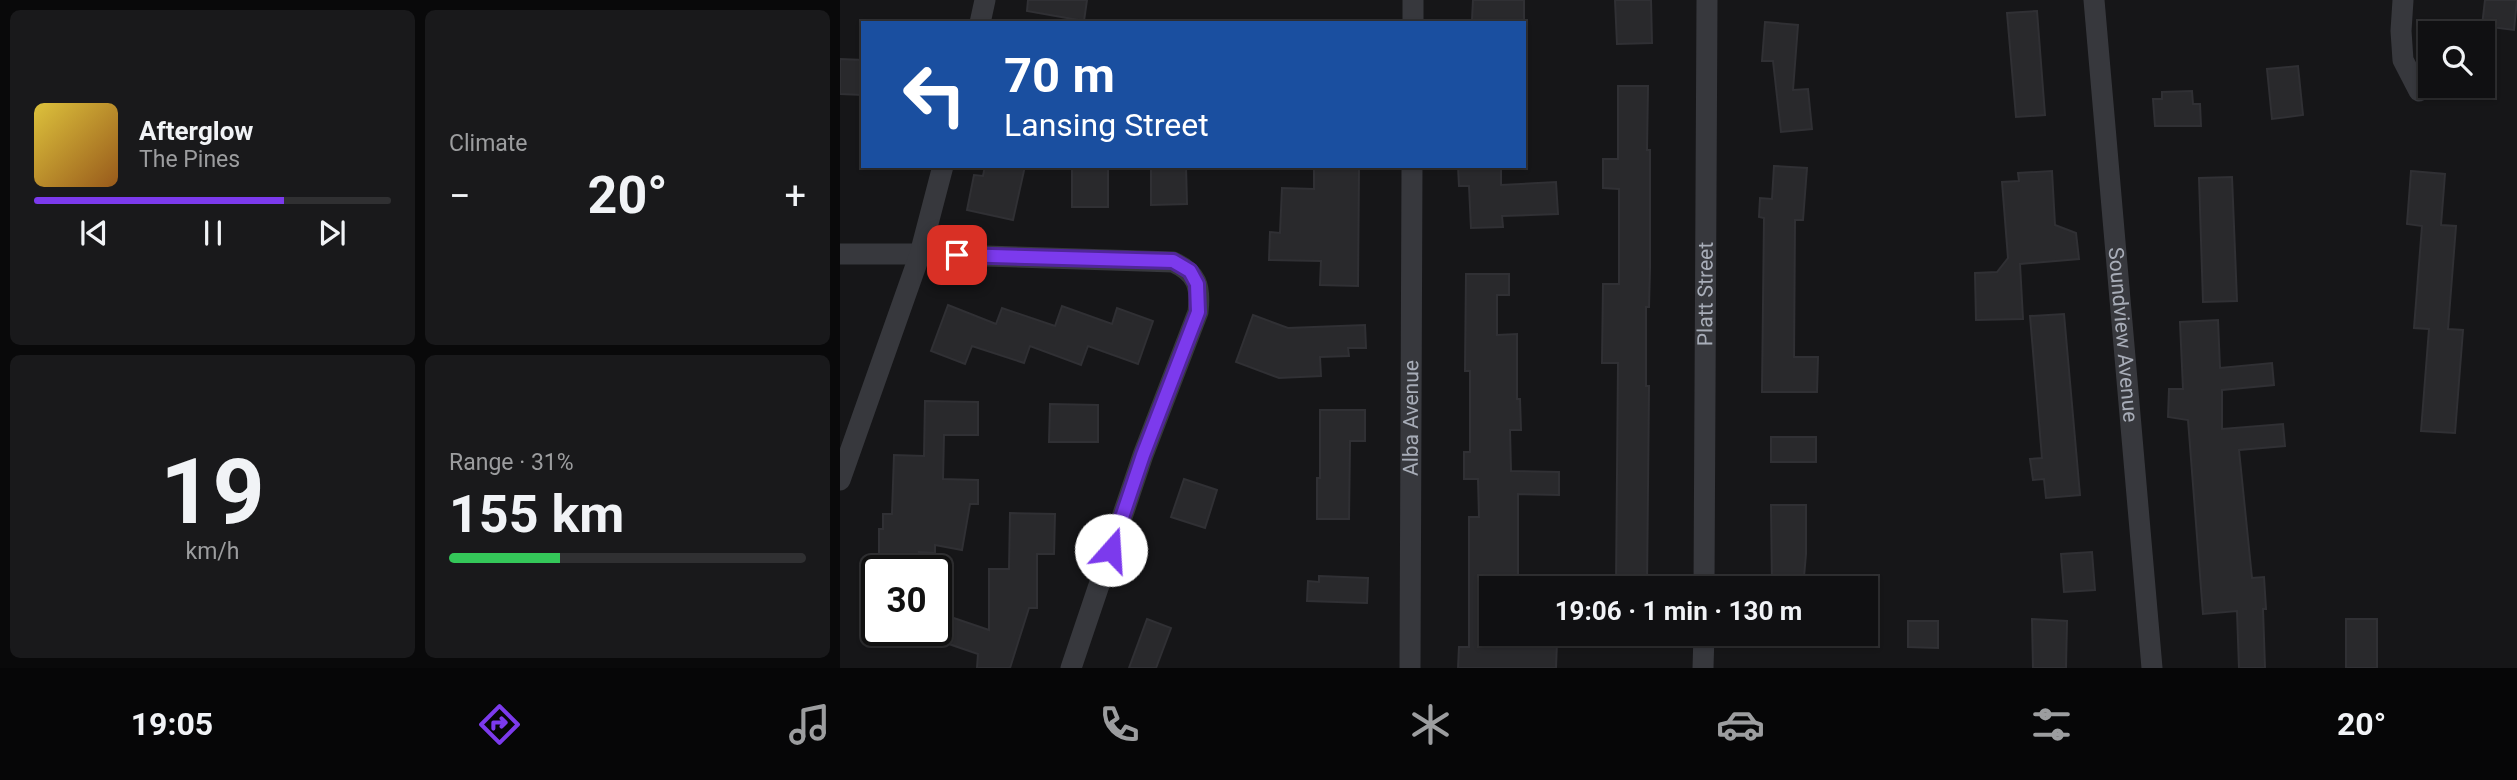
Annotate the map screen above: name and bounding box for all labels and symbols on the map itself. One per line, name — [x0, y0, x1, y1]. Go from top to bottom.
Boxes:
pin — [927, 225, 987, 285]
street label: Platt Street — [1693, 242, 1718, 346]
street label: Soundview Avenue — [2104, 246, 2143, 423]
street label: Alba Avenue — [1399, 360, 1423, 476]
position arrow — [1074, 513, 1148, 587]
speed limit sign: 30 — [861, 555, 952, 646]

